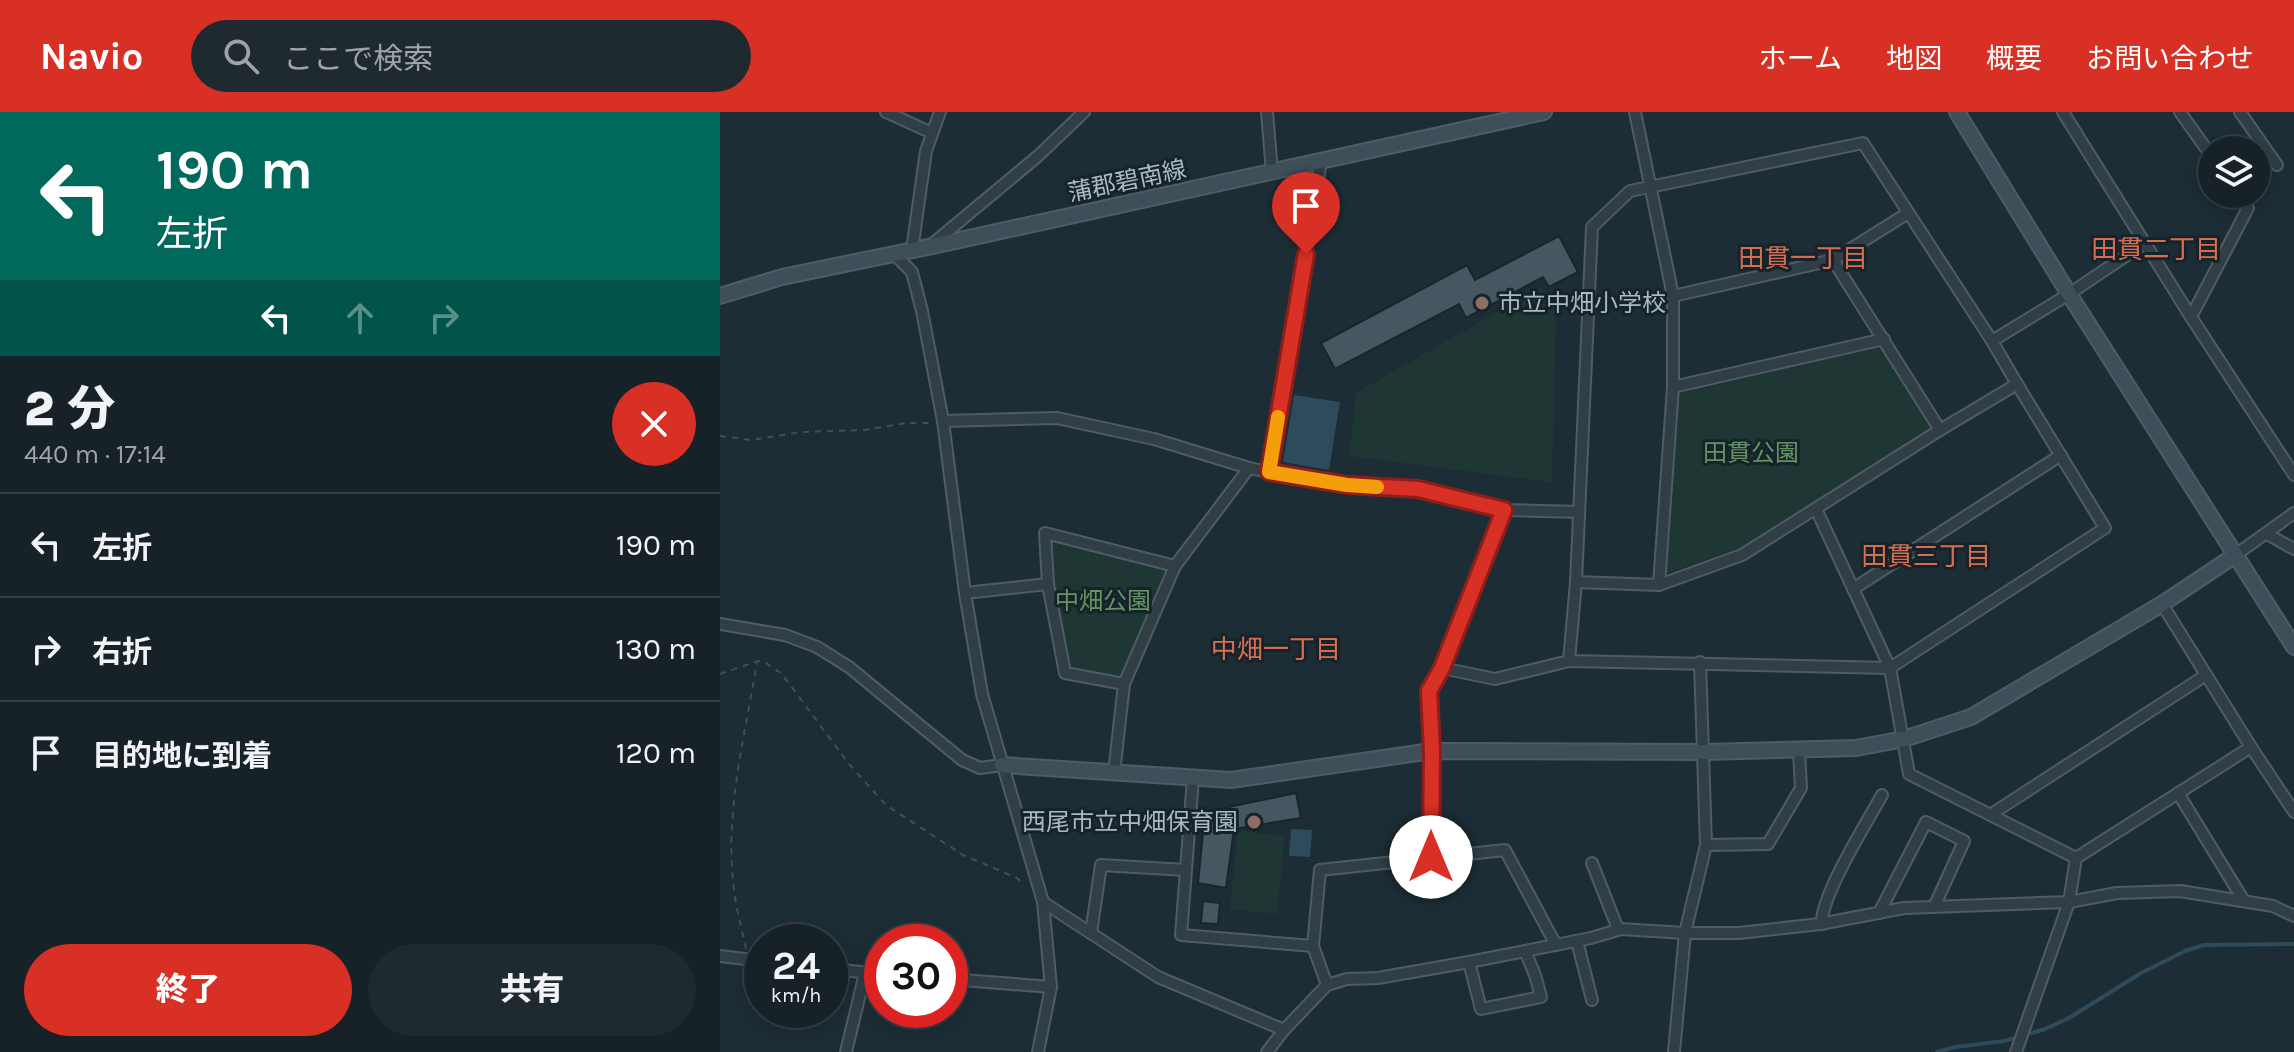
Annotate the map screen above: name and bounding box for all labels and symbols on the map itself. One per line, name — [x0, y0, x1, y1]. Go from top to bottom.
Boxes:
street label: 蒲郡碧南線 — [1065, 155, 1189, 207]
pin — [1272, 172, 1340, 254]
district label: 田貫二丁目 — [2091, 234, 2221, 265]
district label: 田貫一丁目 — [1738, 243, 1868, 274]
place label: 市立中畑小学校 — [1498, 289, 1666, 317]
marker: 市立中畑小学校 — [1473, 294, 1491, 312]
park label: 田貫公園 — [1703, 439, 1799, 467]
district label: 田貫三丁目 — [1861, 541, 1991, 572]
park label: 中畑公園 — [1055, 587, 1151, 615]
district label: 中畑一丁目 — [1211, 634, 1341, 665]
place label: 西尾市立中畑保育園 — [1022, 808, 1238, 836]
marker: 西尾市立中畑保育園 — [1245, 813, 1263, 831]
position arrow — [1389, 815, 1473, 899]
speed limit sign: 30 — [864, 924, 968, 1028]

